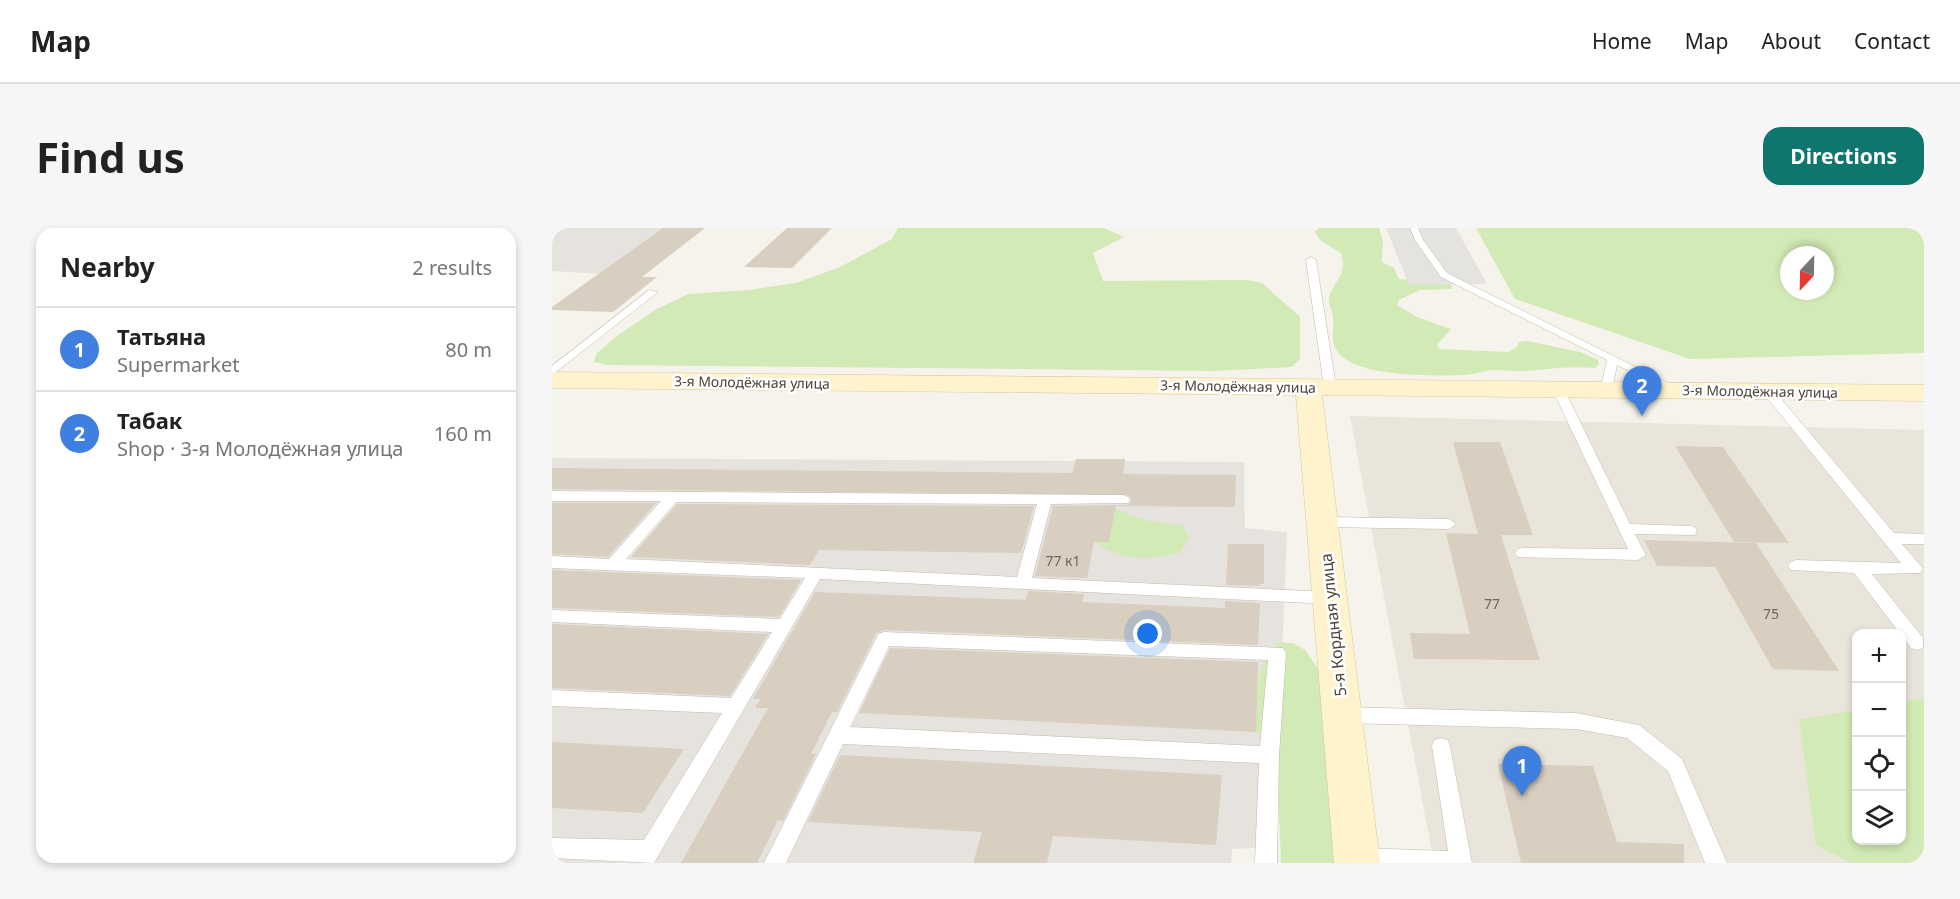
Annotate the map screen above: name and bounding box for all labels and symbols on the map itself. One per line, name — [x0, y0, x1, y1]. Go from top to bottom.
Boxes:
north arrow — [1780, 246, 1834, 300]
pin: 2 — [1622, 366, 1662, 416]
street label: 3-я Молодёжная улица — [674, 371, 830, 393]
street label: 3-я Молодёжная улица — [1160, 375, 1316, 397]
street label: 3-я Молодёжная улица — [1682, 380, 1838, 402]
house number: 77 к1 — [1045, 551, 1081, 570]
street label: 5-я Кордная улица — [1315, 552, 1351, 698]
house number: 77 — [1484, 594, 1500, 613]
house number: 75 — [1763, 604, 1779, 623]
your location — [1133, 619, 1162, 648]
pin: 1 — [1502, 746, 1542, 796]

